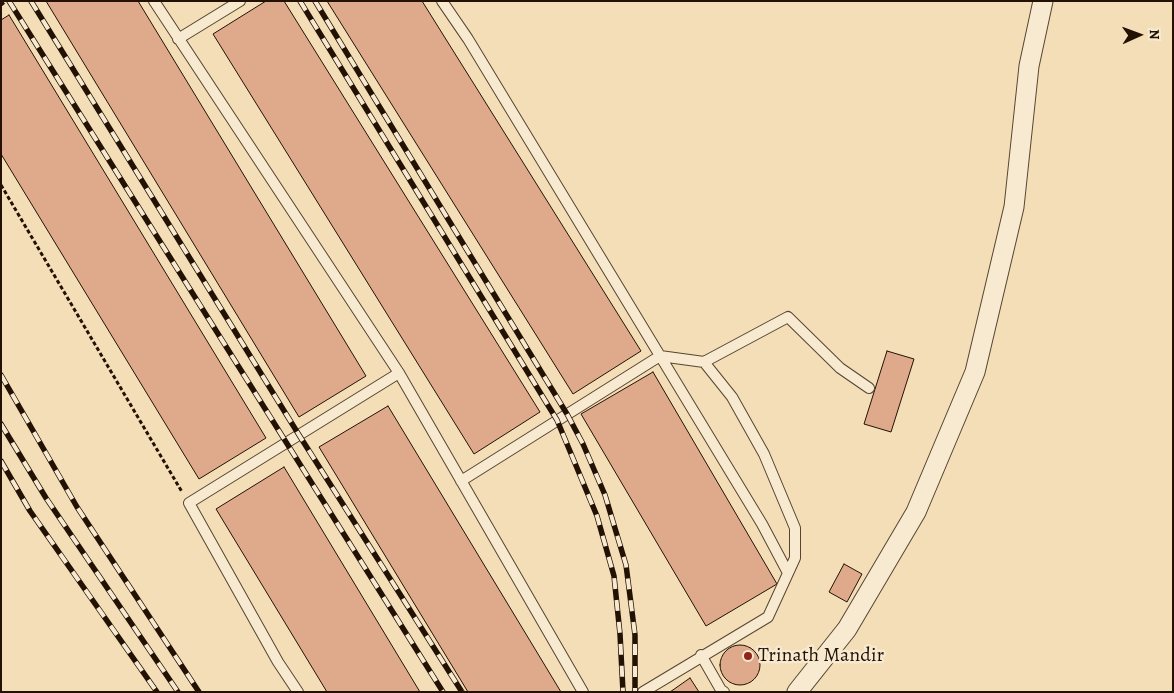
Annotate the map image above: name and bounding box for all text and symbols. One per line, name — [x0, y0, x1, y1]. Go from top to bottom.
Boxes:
north arrow — [1114, 10, 1164, 60]
text: N — [1145, 29, 1164, 40]
place label: Trinath Mandir — [758, 644, 884, 668]
marker: Trinath Mandir — [742, 650, 754, 662]

